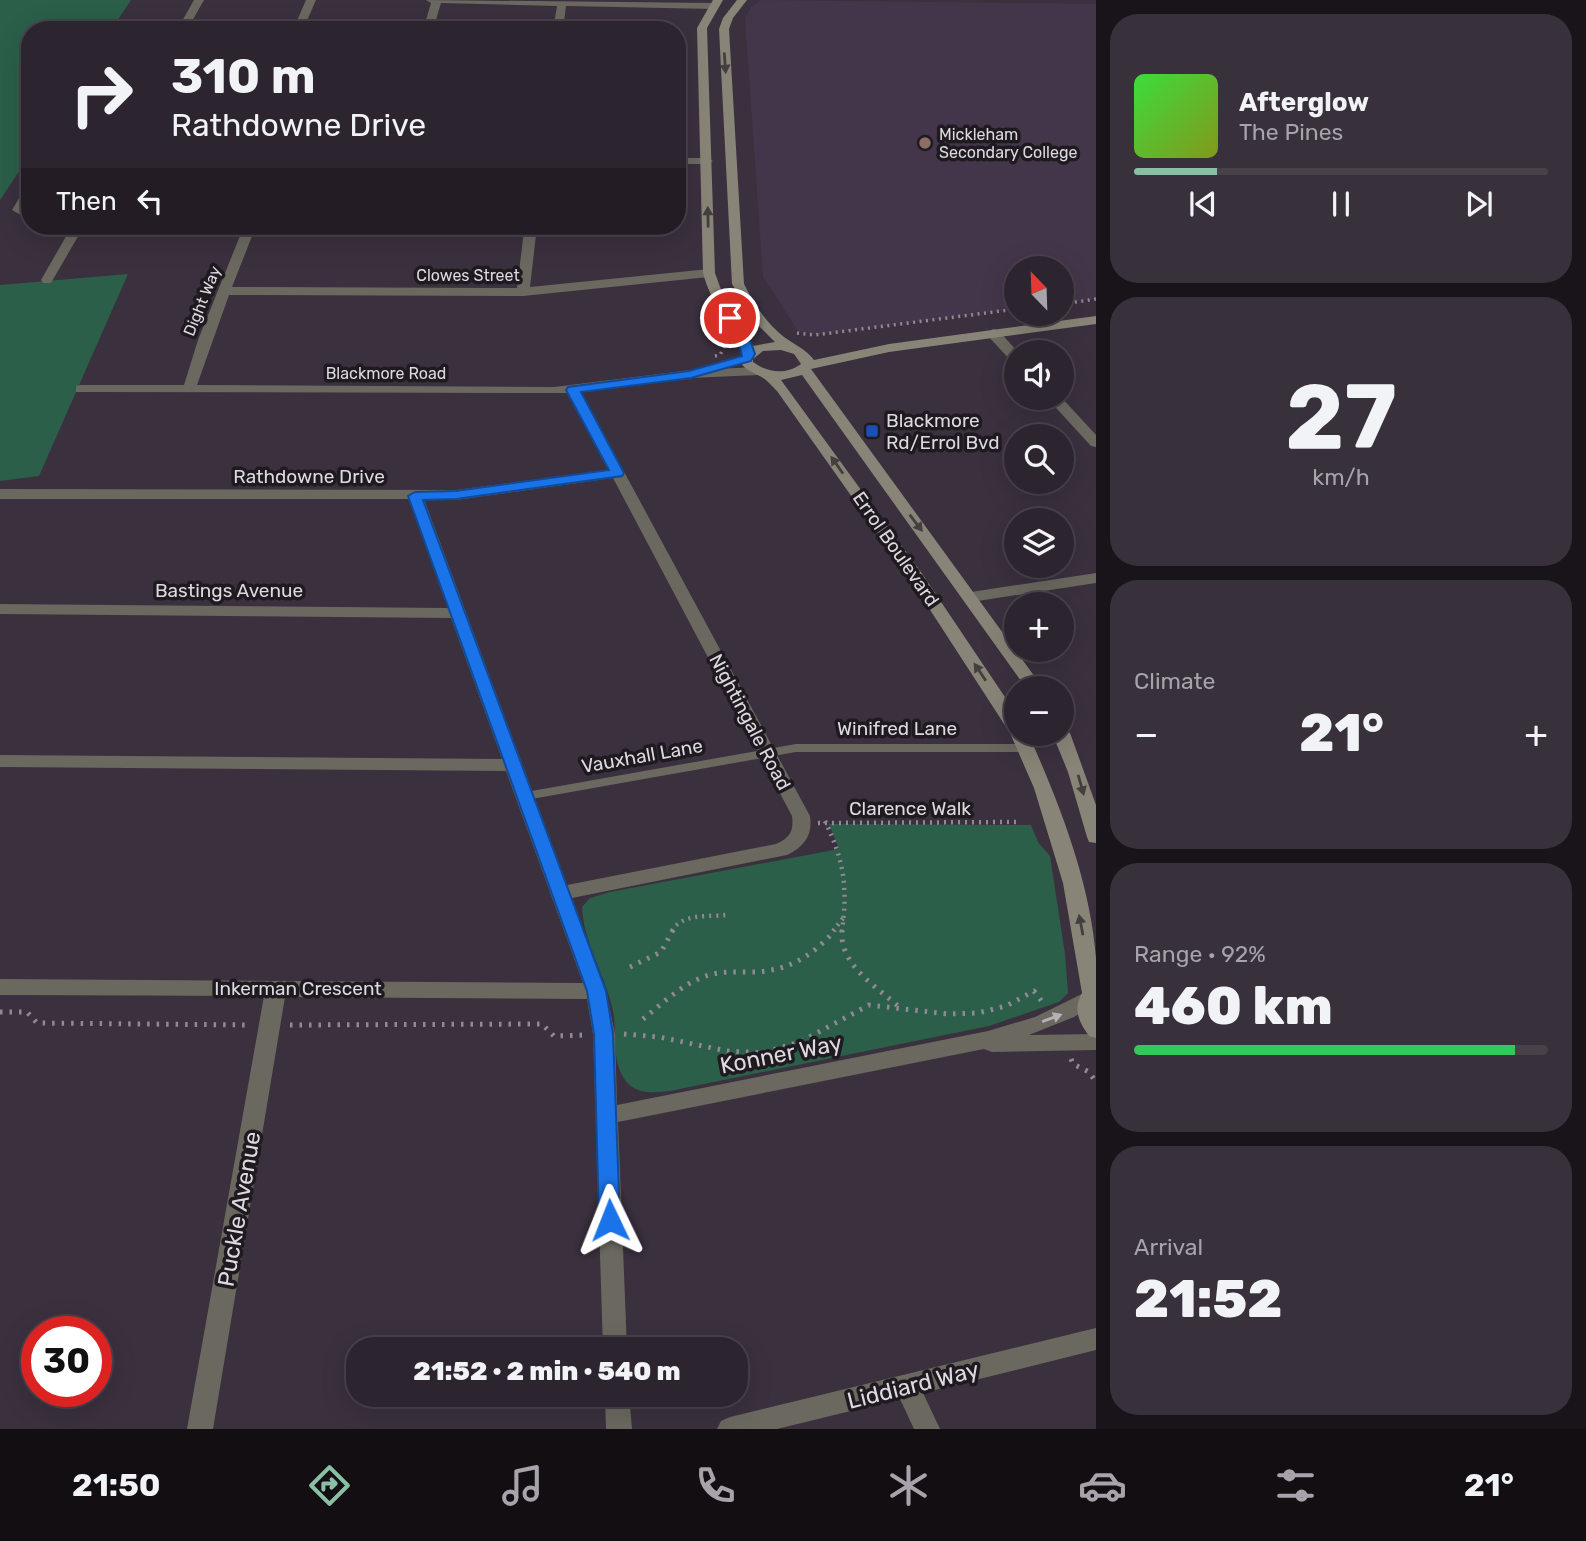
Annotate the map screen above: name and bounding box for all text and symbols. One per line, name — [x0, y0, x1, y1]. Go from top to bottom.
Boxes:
text: 310 m — [171, 47, 316, 105]
icon: right — [56, 49, 147, 140]
one-way arrow — [720, 52, 731, 74]
text: Afterglow — [1239, 87, 1369, 118]
text: Rathdowne Drive — [171, 106, 426, 144]
text: The Pines — [1239, 118, 1343, 146]
place label: Mickleham Secondary College — [939, 125, 1078, 162]
marker: Mickleham Secondary College — [917, 135, 933, 151]
icon: left — [131, 182, 169, 220]
icon: previous — [1184, 185, 1222, 223]
icon: pause — [1322, 185, 1360, 223]
icon: next — [1460, 185, 1498, 223]
text: Then — [56, 186, 117, 217]
one-way arrow — [702, 206, 713, 228]
north arrow — [1004, 256, 1074, 326]
map controls — [1004, 256, 1074, 746]
street label: Dight Way — [179, 263, 225, 339]
street label: Clowes Street — [416, 266, 520, 285]
pin — [700, 288, 760, 348]
icon: arrive — [711, 299, 749, 337]
button: sound — [1004, 340, 1074, 410]
text: 27 — [1285, 363, 1397, 471]
street label: Blackmore Road — [326, 364, 446, 383]
place label: Blackmore Rd/Errol Bvd — [886, 409, 1000, 454]
marker: Blackmore Rd/Errol Bvd — [864, 423, 880, 439]
button: search — [1004, 424, 1074, 494]
one-way arrow — [830, 456, 844, 474]
text: km/h — [1312, 463, 1370, 491]
street label: Rathdowne Drive — [233, 465, 385, 488]
street label: Errol Boulevard — [848, 487, 944, 611]
button: layers — [1004, 508, 1074, 578]
one-way arrow — [909, 514, 923, 532]
street label: Bastings Avenue — [155, 579, 303, 602]
button: + — [1004, 592, 1074, 662]
street label: Nightingale Road — [704, 650, 796, 794]
one-way arrow — [973, 663, 987, 681]
text: Climate — [1134, 667, 1215, 695]
button: − — [1004, 676, 1074, 746]
text: 21° — [1299, 702, 1384, 764]
text: − — [1134, 711, 1159, 757]
text: + — [1524, 711, 1548, 757]
street label: Winifred Lane — [837, 717, 957, 740]
street label: Vauxhall Lane — [580, 734, 704, 778]
one-way arrow — [1076, 774, 1086, 795]
street label: Clarence Walk — [849, 797, 971, 820]
one-way arrow — [1076, 914, 1087, 936]
text: Range · 92% — [1134, 940, 1266, 968]
text: 460 km — [1134, 975, 1333, 1037]
street label: Inkerman Crescent — [214, 977, 382, 1000]
one-way arrow — [1042, 1012, 1063, 1023]
street label: Konner Way — [718, 1028, 845, 1080]
street label: Puckle Avenue — [212, 1129, 266, 1289]
position arrow — [573, 1183, 647, 1257]
text: Arrival — [1134, 1233, 1203, 1261]
text: 21:52 — [1134, 1268, 1283, 1330]
speed limit sign: 30 — [21, 1316, 112, 1407]
street label: Liddiard Way — [844, 1355, 982, 1415]
text: 21:52 · 2 min · 540 m — [413, 1356, 681, 1387]
icon: directions — [305, 1461, 354, 1510]
icon: music — [498, 1461, 547, 1510]
icon: phone — [691, 1461, 740, 1510]
icon: climate — [884, 1461, 933, 1510]
icon: car — [1078, 1461, 1127, 1510]
icon: filters — [1271, 1461, 1320, 1510]
text: 21:50 — [72, 1466, 161, 1504]
text: 21° — [1464, 1466, 1514, 1504]

